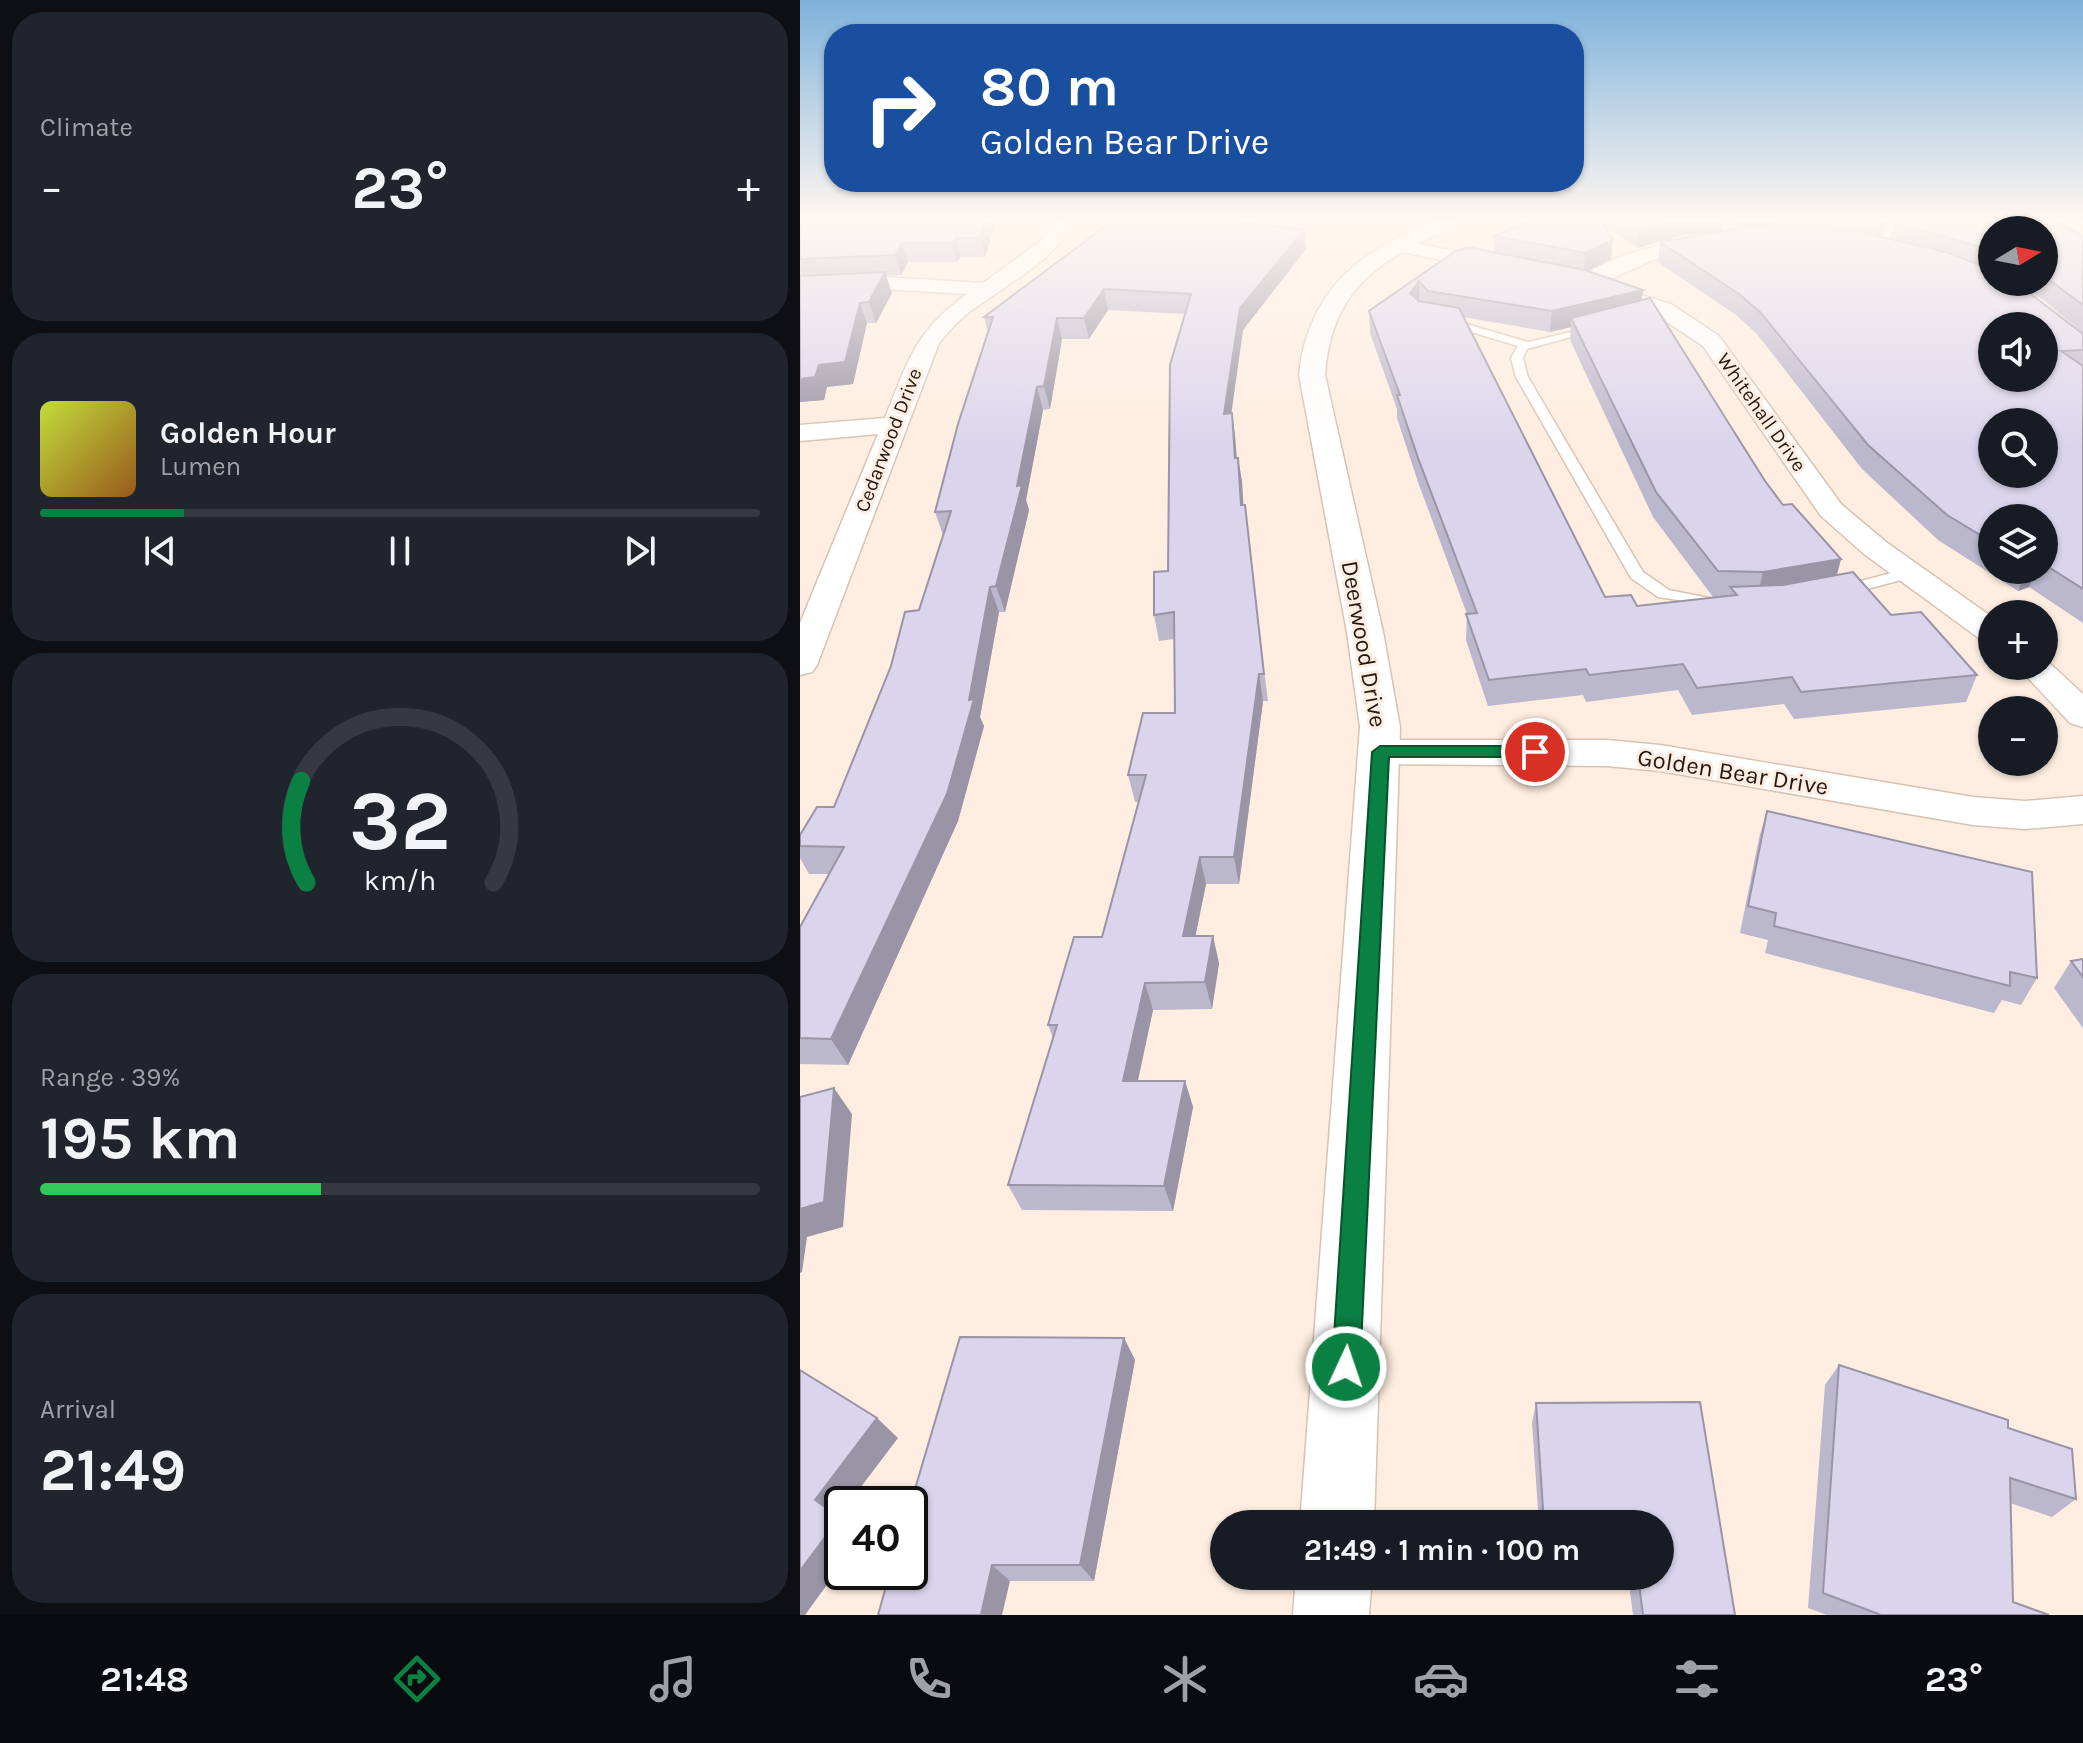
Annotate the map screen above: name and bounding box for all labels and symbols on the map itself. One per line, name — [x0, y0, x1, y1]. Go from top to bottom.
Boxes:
north arrow — [1978, 216, 2058, 296]
street label: Whitehall Drive — [1712, 349, 1811, 476]
street label: Cedarwood Drive — [850, 365, 926, 515]
street label: Deerwood Drive — [1336, 558, 1392, 730]
pin — [1501, 718, 1569, 786]
street label: Golden Bear Drive — [1636, 743, 1830, 801]
position arrow — [1304, 1325, 1388, 1409]
speed limit sign: 40 — [824, 1486, 928, 1590]

